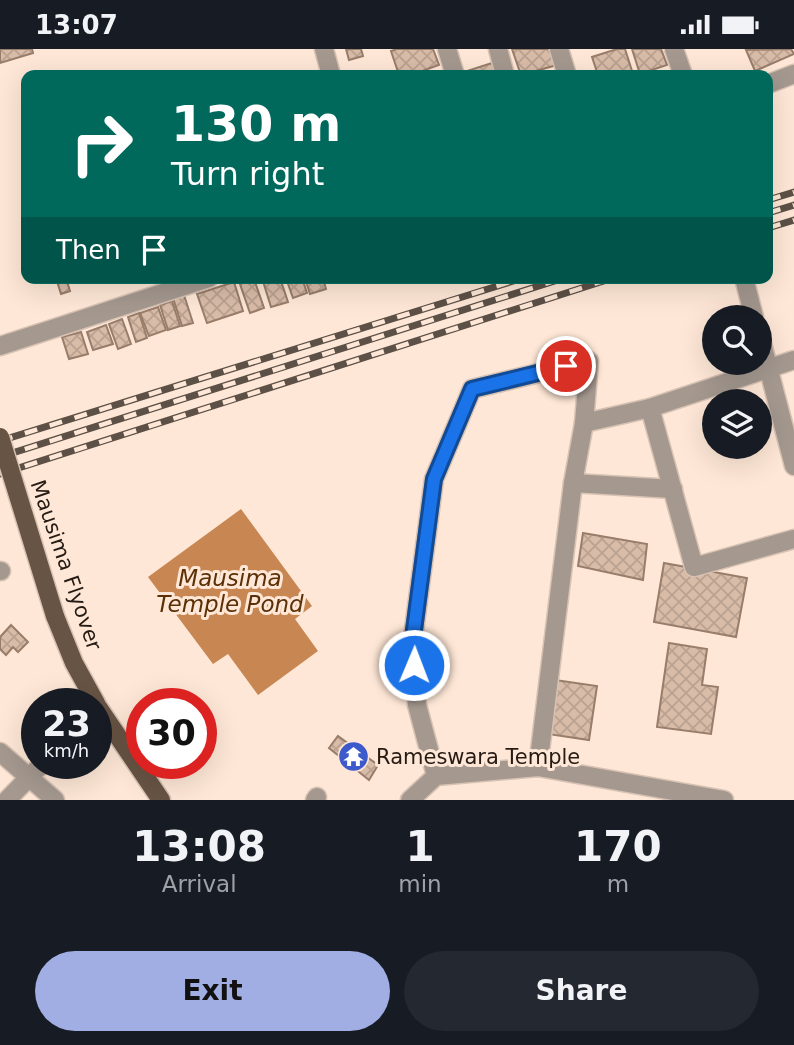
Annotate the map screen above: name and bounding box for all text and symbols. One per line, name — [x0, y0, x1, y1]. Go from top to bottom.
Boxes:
text: 13:07 — [35, 10, 118, 40]
text: 130 m — [171, 96, 341, 153]
icon: right — [56, 98, 147, 189]
text: Turn right — [171, 155, 324, 193]
icon: arrive — [135, 231, 173, 269]
text: Then — [56, 235, 121, 265]
map controls — [702, 305, 772, 459]
button: search — [702, 305, 772, 375]
pin — [536, 336, 596, 396]
icon: arrive — [547, 347, 585, 385]
button: layers — [702, 389, 772, 459]
street label: Mausima Flyover — [26, 477, 106, 654]
water label: Mausima Temple Pond — [156, 565, 304, 617]
position arrow — [377, 628, 451, 702]
speed limit sign: 30 — [126, 688, 217, 779]
text: 23 — [42, 704, 91, 744]
text: km/h — [44, 740, 89, 761]
temple icon: Rameswara Temple — [336, 740, 370, 774]
place label: Rameswara Temple — [376, 745, 580, 769]
text: 13:08 — [132, 822, 266, 871]
text: 1 — [405, 822, 435, 871]
text: 170 — [574, 822, 662, 871]
text: Arrival — [162, 871, 237, 897]
text: min — [398, 871, 442, 897]
text: m — [607, 871, 629, 897]
button: Exit — [35, 951, 390, 1031]
button: Share — [404, 951, 759, 1031]

